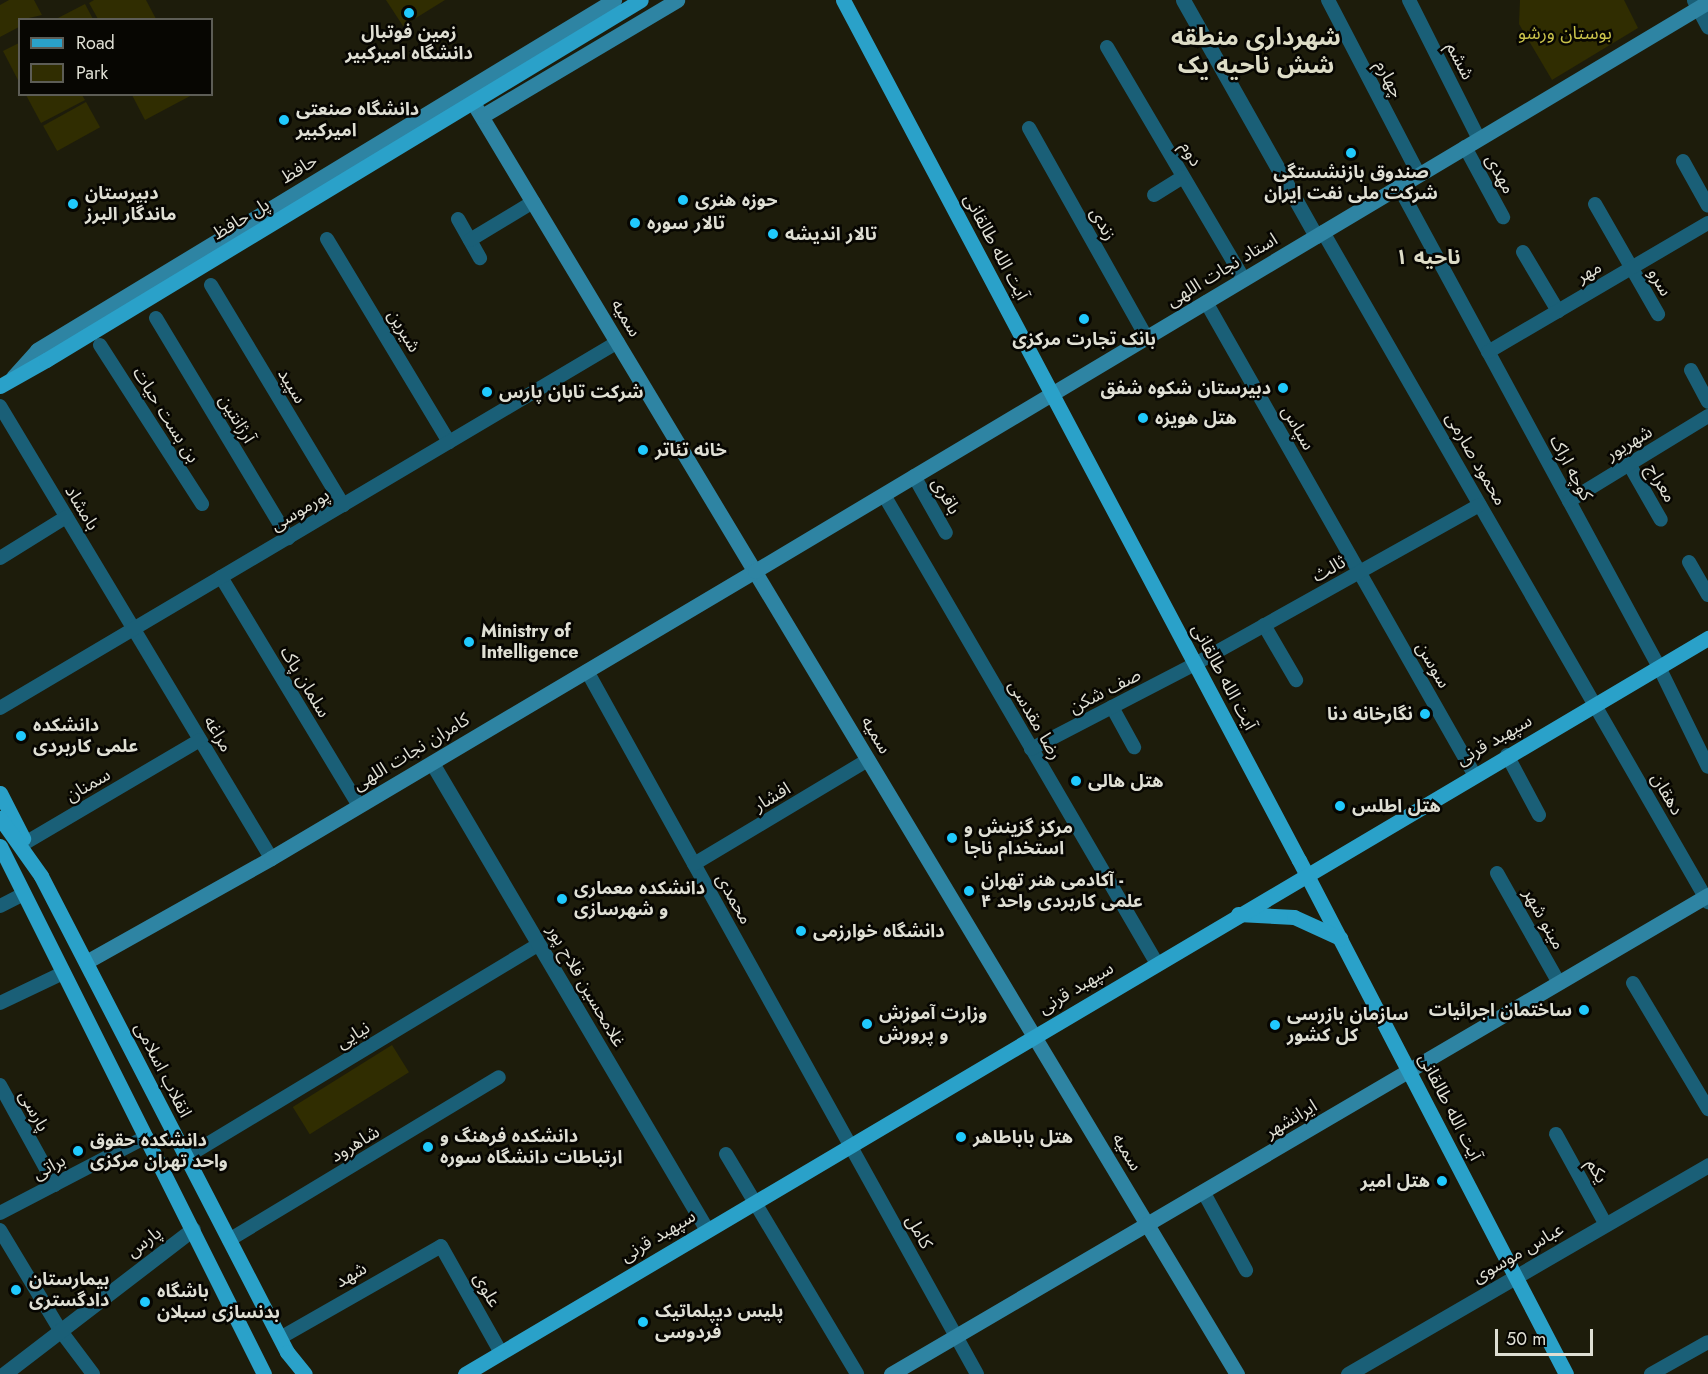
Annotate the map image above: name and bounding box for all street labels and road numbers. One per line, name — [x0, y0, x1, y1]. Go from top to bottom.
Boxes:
street label: ششم — [1441, 38, 1479, 84]
street label: چهارم — [1370, 56, 1408, 102]
street label: دوم — [1175, 138, 1207, 170]
street label: حافظ — [277, 150, 321, 188]
street label: مهدی — [1481, 150, 1519, 198]
street label: آیت الله طالقانی — [959, 190, 1033, 304]
street label: پل حافظ — [209, 194, 273, 244]
street label: زندی — [1085, 204, 1121, 244]
street label: استاد نجات اللهی — [1162, 228, 1282, 312]
street label: مهر — [1572, 256, 1606, 288]
street label: سرو — [1643, 264, 1677, 300]
street label: سمیه — [606, 295, 646, 341]
street label: شیرین — [383, 306, 425, 356]
street label: بن بست حیات — [128, 363, 204, 467]
street label: سپید — [273, 365, 311, 407]
street label: آرژانتین — [214, 391, 260, 447]
street label: سپاس — [1277, 402, 1319, 454]
street label: محمود صارمی — [1441, 409, 1511, 509]
street label: شهریور — [1602, 421, 1656, 465]
street label: کوچه اراک — [1545, 432, 1597, 504]
street label: معراج — [1641, 460, 1681, 506]
street label: باقری — [927, 474, 965, 518]
street label: بامشاد — [60, 482, 104, 534]
street label: پورموسی — [267, 484, 333, 536]
street label: ثالث — [1308, 551, 1350, 587]
street label: آیت الله طالقانی — [1187, 620, 1261, 734]
street label: سوسن — [1411, 638, 1455, 692]
street label: سلمان پاک — [275, 642, 335, 722]
street label: صف شکن — [1065, 664, 1145, 718]
street label: رضا مقدسی — [1004, 676, 1066, 764]
street label: کامران نجات اللهی — [349, 709, 473, 795]
street label: سپهبد قرنی — [1452, 710, 1536, 770]
street label: مراغه — [199, 712, 237, 756]
street label: سمیه — [856, 712, 896, 758]
street label: سمنان — [62, 764, 114, 806]
street label: دهقان — [1646, 769, 1688, 819]
street label: افشار — [750, 778, 794, 816]
street label: محمدی — [711, 870, 757, 928]
street label: مینو شهر — [1518, 885, 1570, 953]
street label: غلامحسین فلاح‌ پور — [542, 921, 630, 1051]
street label: سپهبد قرنی — [1035, 957, 1117, 1019]
street label: نیایی — [332, 1017, 374, 1053]
street label: انقلاب اسلامی — [130, 1019, 196, 1121]
street label: آیت الله طالقانی — [1414, 1050, 1486, 1164]
street label: پارسی — [14, 1087, 54, 1135]
street label: ایرانشهر — [1261, 1095, 1321, 1143]
street label: شاهرود — [327, 1121, 383, 1167]
street label: سمیه — [1107, 1129, 1147, 1175]
street label: براتی — [29, 1149, 69, 1185]
street label: یکم — [1582, 1155, 1612, 1187]
street label: سپهبد قرنی — [617, 1205, 699, 1267]
street label: کامل — [901, 1211, 937, 1253]
street label: عباس موسوی — [1468, 1218, 1568, 1288]
street label: پارس — [122, 1222, 166, 1262]
street label: شهد — [331, 1257, 371, 1293]
street label: علوی — [469, 1269, 505, 1311]

